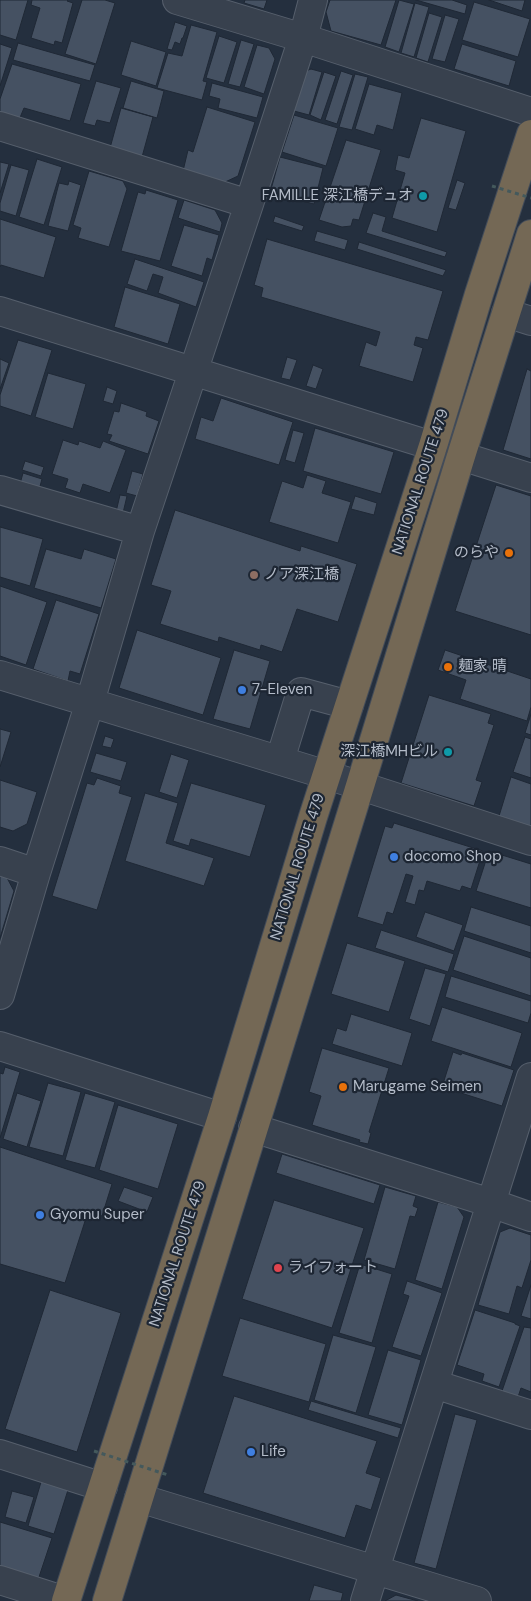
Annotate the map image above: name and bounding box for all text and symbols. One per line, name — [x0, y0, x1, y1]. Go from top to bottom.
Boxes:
place label: FAMILLE 深江橋デュオ — [262, 187, 413, 205]
marker: FAMILLE 深江橋デュオ — [417, 190, 429, 202]
street label: NATIONAL ROUTE 479 — [389, 407, 453, 557]
place label: のらや — [454, 544, 499, 562]
marker: のらや — [503, 547, 515, 559]
place label: ノア深江橋 — [264, 566, 339, 584]
marker: ノア深江橋 — [248, 569, 260, 581]
place label: 麺家 晴 — [458, 658, 507, 676]
marker: 麺家 晴 — [442, 661, 454, 673]
place label: 7-Eleven — [252, 681, 312, 699]
marker: 7-Eleven — [236, 684, 248, 696]
place label: 深江橋MHビル — [340, 743, 438, 761]
marker: 深江橋MHビル — [442, 746, 454, 758]
street label: NATIONAL ROUTE 479 — [267, 792, 329, 942]
place label: docomo Shop — [404, 848, 502, 866]
marker: docomo Shop — [388, 851, 400, 863]
place label: Marugame Seimen — [353, 1078, 482, 1096]
marker: Marugame Seimen — [337, 1081, 349, 1093]
street label: NATIONAL ROUTE 479 — [146, 1179, 210, 1329]
place label: Gyomu Super — [50, 1206, 145, 1224]
marker: Gyomu Super — [34, 1209, 46, 1221]
place label: ライフォート — [288, 1259, 378, 1277]
marker: ライフォート — [272, 1262, 284, 1274]
place label: Life — [261, 1443, 286, 1461]
marker: Life — [245, 1446, 257, 1458]

